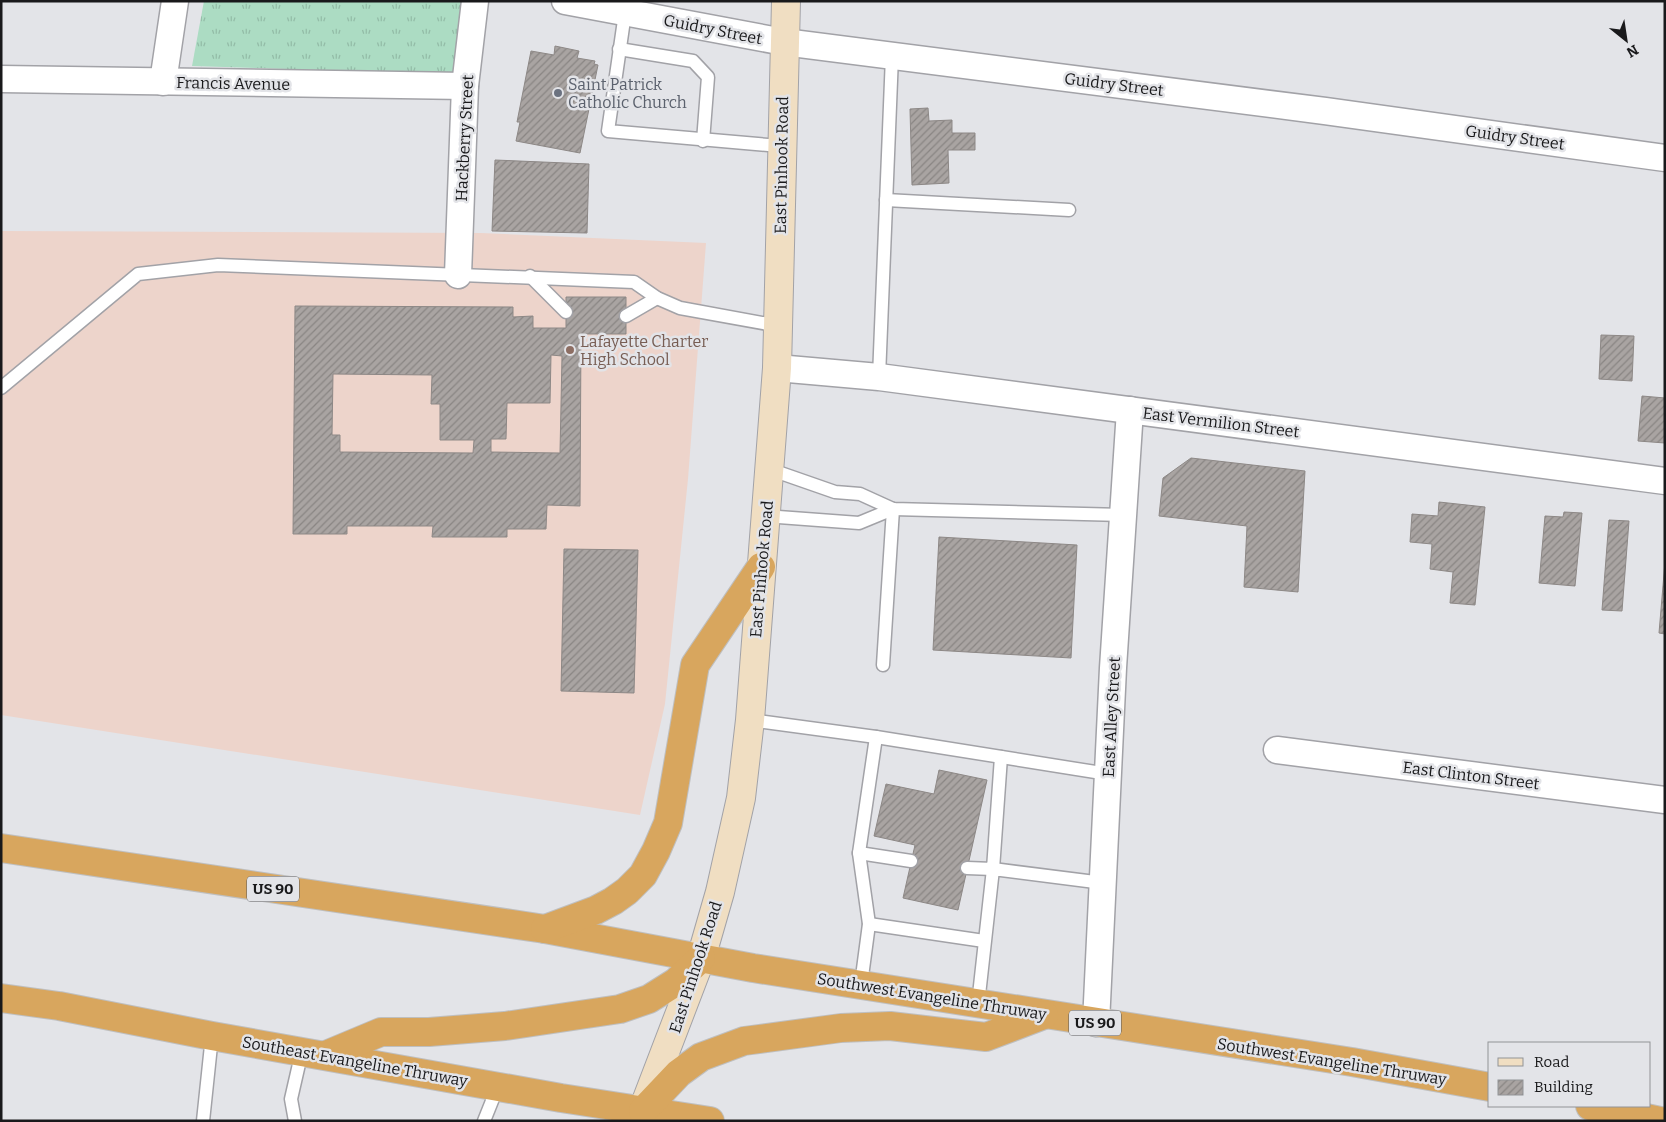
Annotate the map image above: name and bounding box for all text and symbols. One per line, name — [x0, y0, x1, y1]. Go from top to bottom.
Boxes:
street label: Guidry Street — [662, 11, 764, 48]
north arrow — [1601, 15, 1651, 65]
text: N — [1623, 41, 1641, 61]
street label: Guidry Street — [1063, 69, 1165, 100]
street label: Francis Avenue — [176, 73, 290, 94]
street label: Hackberry Street — [452, 74, 477, 202]
place label: Saint Patrick Catholic Church — [568, 75, 687, 112]
marker: Saint Patrick Catholic Church — [552, 87, 564, 99]
street label: East Pinhook Road — [771, 96, 792, 234]
street label: Guidry Street — [1464, 121, 1566, 154]
place label: Lafayette Charter High School — [580, 332, 708, 369]
marker: Lafayette Charter High School — [564, 344, 576, 356]
street label: East Vermilion Street — [1142, 403, 1301, 442]
street label: East Pinhook Road — [746, 499, 777, 638]
street label: East Alley Street — [1099, 656, 1124, 778]
street label: East Clinton Street — [1401, 758, 1541, 793]
road number: US 90 — [247, 876, 299, 902]
street label: East Pinhook Road — [665, 898, 726, 1036]
street label: Southwest Evangeline Thruway — [816, 969, 1048, 1024]
road number: US 90 — [1069, 1010, 1121, 1036]
street label: Southeast Evangeline Thruway — [241, 1032, 470, 1091]
street label: Southwest Evangeline Thruway — [1216, 1034, 1448, 1089]
legend — [1488, 1042, 1651, 1107]
text: Road — [1534, 1053, 1569, 1071]
text: Building — [1534, 1078, 1593, 1096]

